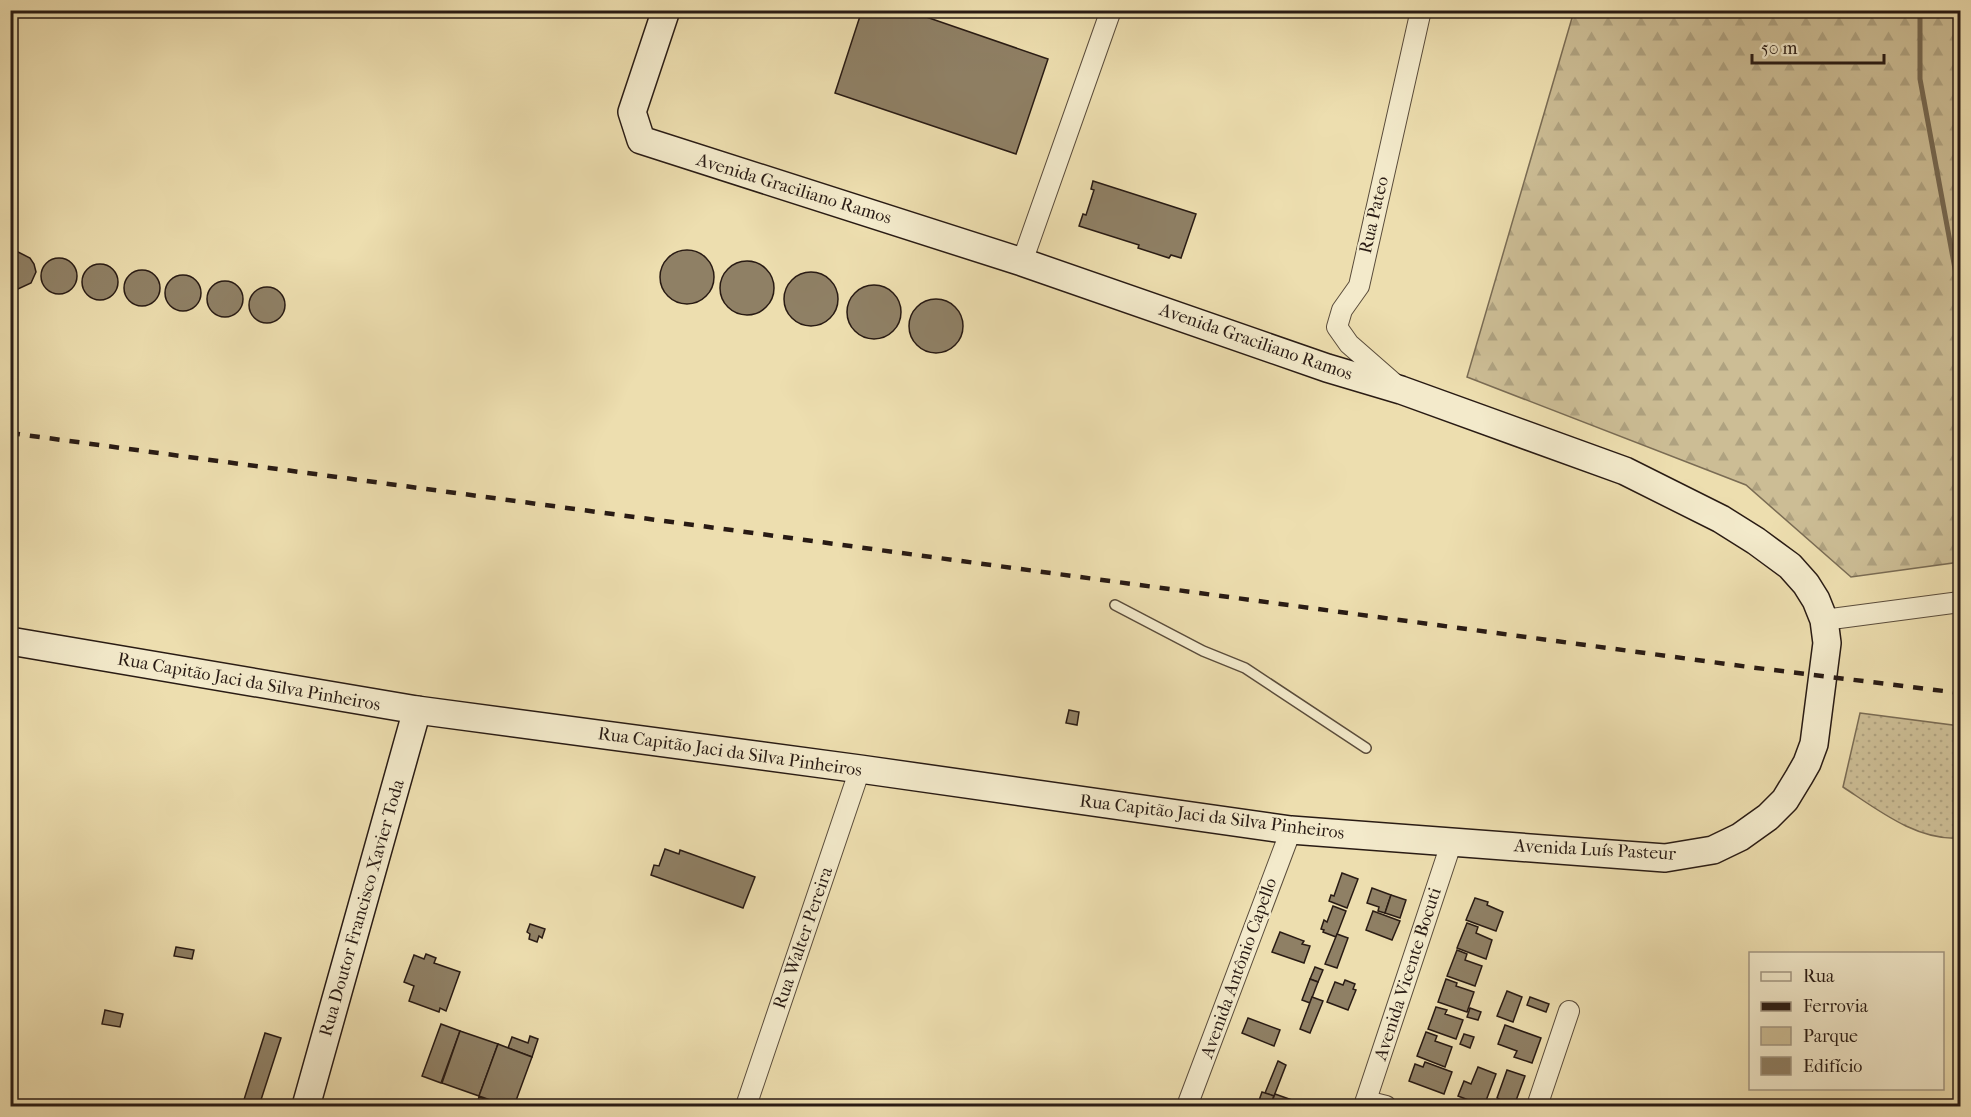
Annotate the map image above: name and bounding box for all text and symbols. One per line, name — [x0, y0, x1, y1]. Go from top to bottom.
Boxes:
scale bar — [1752, 27, 1884, 65]
text: 50 m — [1761, 38, 1798, 59]
street label: Avenida Graciliano Ramos — [693, 149, 894, 229]
street label: Rua Pateo — [1355, 174, 1393, 256]
street label: Avenida Graciliano Ramos — [1156, 299, 1356, 385]
street label: Rua Capitão Jaci da Silva Pinheiros — [116, 649, 382, 716]
street label: Rua Capitão Jaci da Silva Pinheiros — [597, 723, 864, 781]
street label: Rua Doutor Francisco Xavier Toda — [315, 777, 409, 1039]
street label: Rua Capitão Jaci da Silva Pinheiros — [1078, 790, 1346, 844]
street label: Avenida Luís Pasteur — [1513, 835, 1677, 865]
street label: Rua Walter Pereira — [769, 864, 837, 1012]
street label: Avenida Antônio Capello — [1196, 875, 1281, 1062]
street label: Avenida Vicente Bocuti — [1370, 884, 1446, 1064]
legend — [1749, 952, 1944, 1090]
text: Rua — [1803, 966, 1835, 987]
text: Ferrovia — [1803, 996, 1869, 1017]
text: Parque — [1803, 1026, 1858, 1047]
text: Edifício — [1803, 1056, 1862, 1077]

